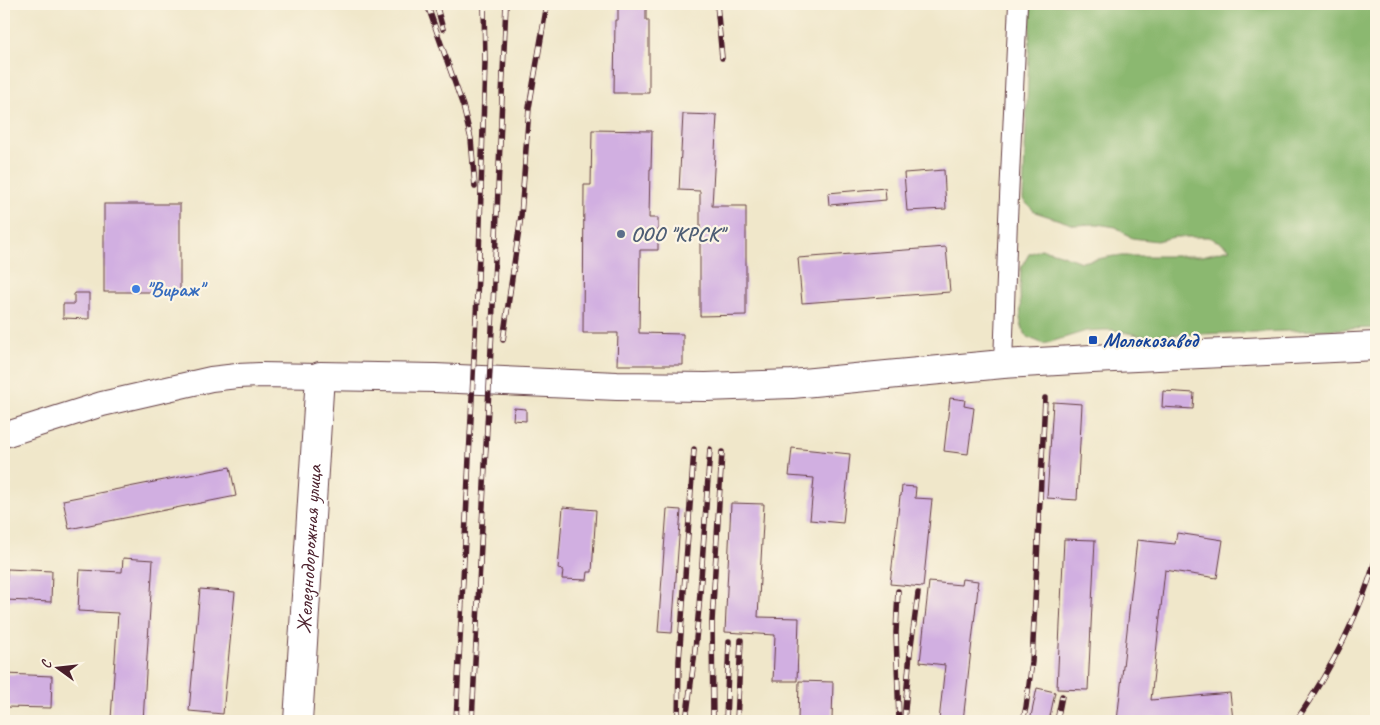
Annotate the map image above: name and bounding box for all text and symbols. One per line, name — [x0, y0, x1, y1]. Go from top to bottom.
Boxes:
place label: ООО "КРСК" — [631, 221, 729, 247]
marker: ООО "КРСК" — [615, 228, 627, 240]
place label: "Вираж" — [146, 276, 209, 302]
marker: "Вираж" — [130, 283, 142, 295]
place label: Молокозавод — [1103, 327, 1201, 353]
marker: Молокозавод — [1087, 334, 1099, 346]
street label: Железнодорожная улица — [291, 462, 327, 635]
north arrow — [32, 642, 82, 692]
text: С — [37, 657, 56, 670]

